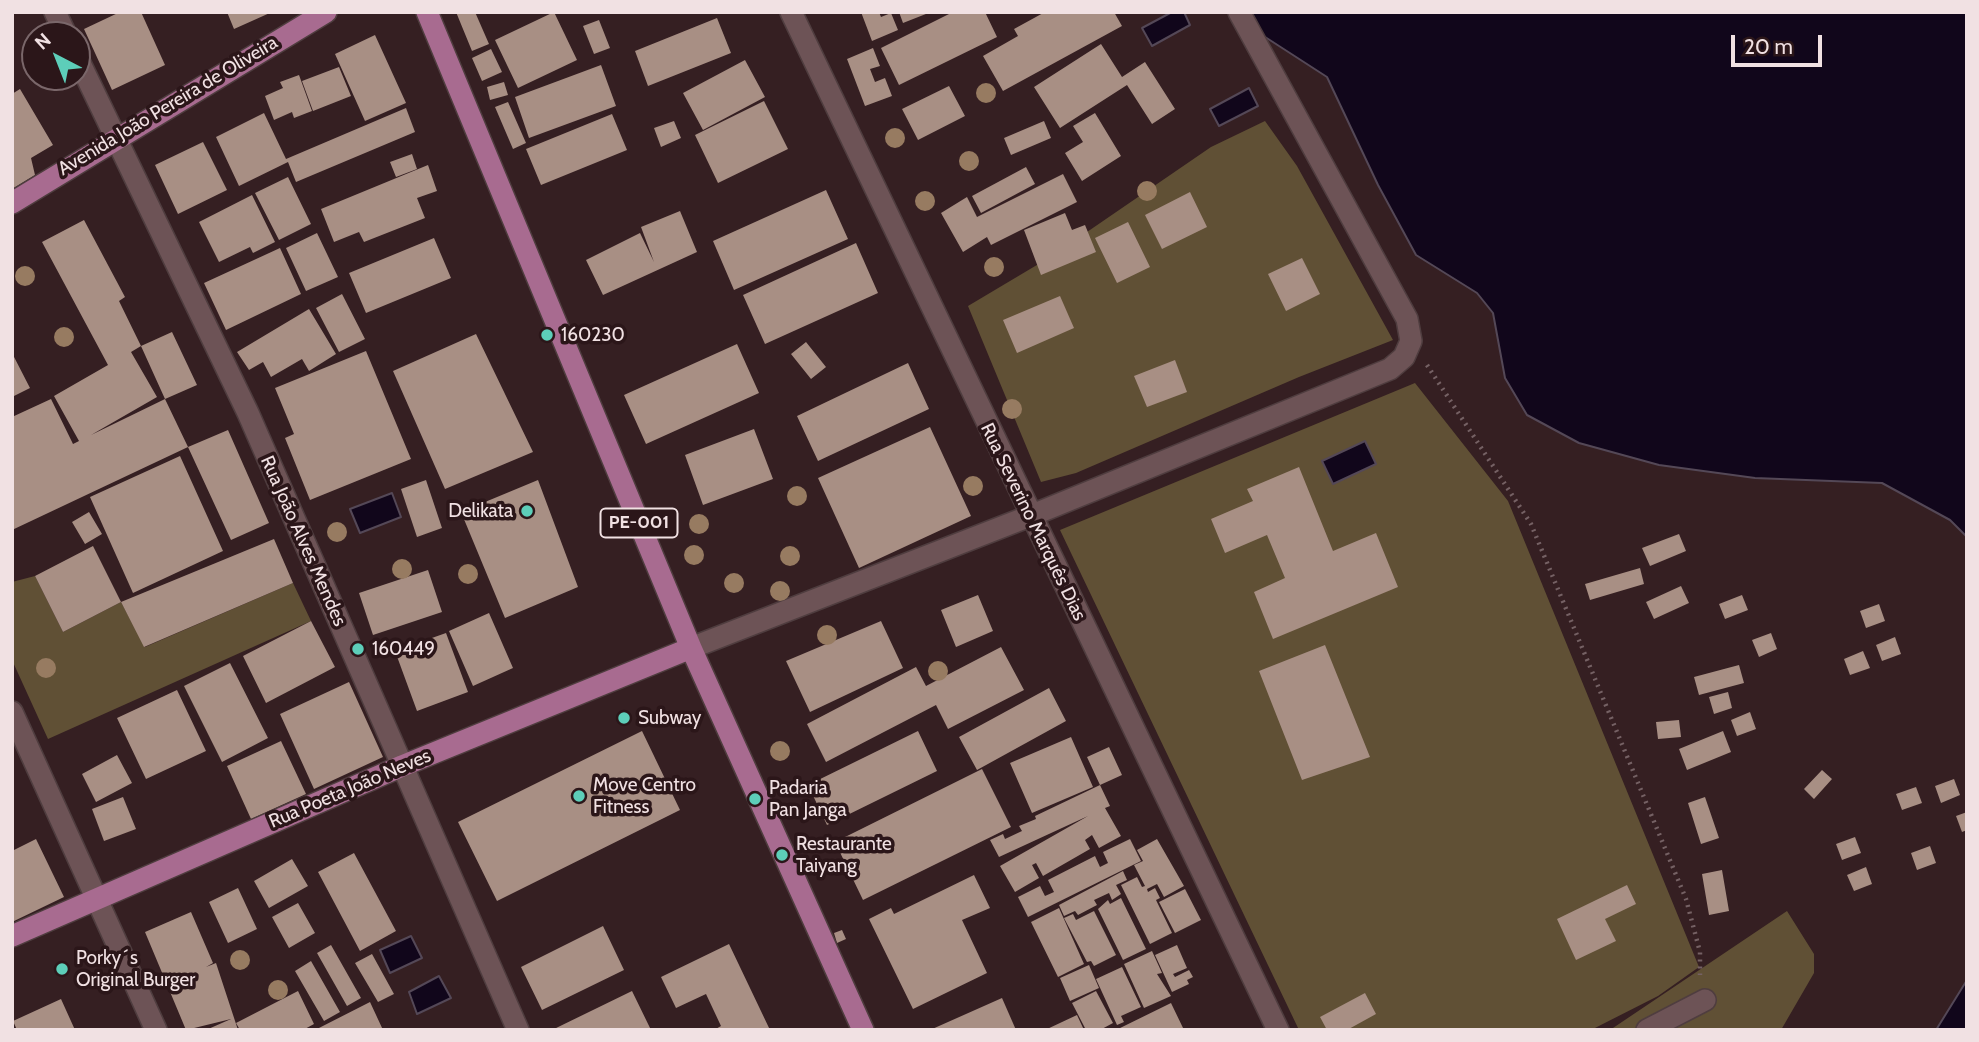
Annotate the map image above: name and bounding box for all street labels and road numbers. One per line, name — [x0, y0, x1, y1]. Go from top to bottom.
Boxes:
street label: Avenida João Pereira de Oliveira — [54, 31, 282, 181]
street label: Rua Severino Marquês Dias — [975, 420, 1091, 624]
street label: Rua João Alves Mendes — [255, 452, 351, 630]
road number: PE-001 — [600, 508, 678, 538]
street label: Rua Poeta João Neves — [266, 745, 434, 833]

